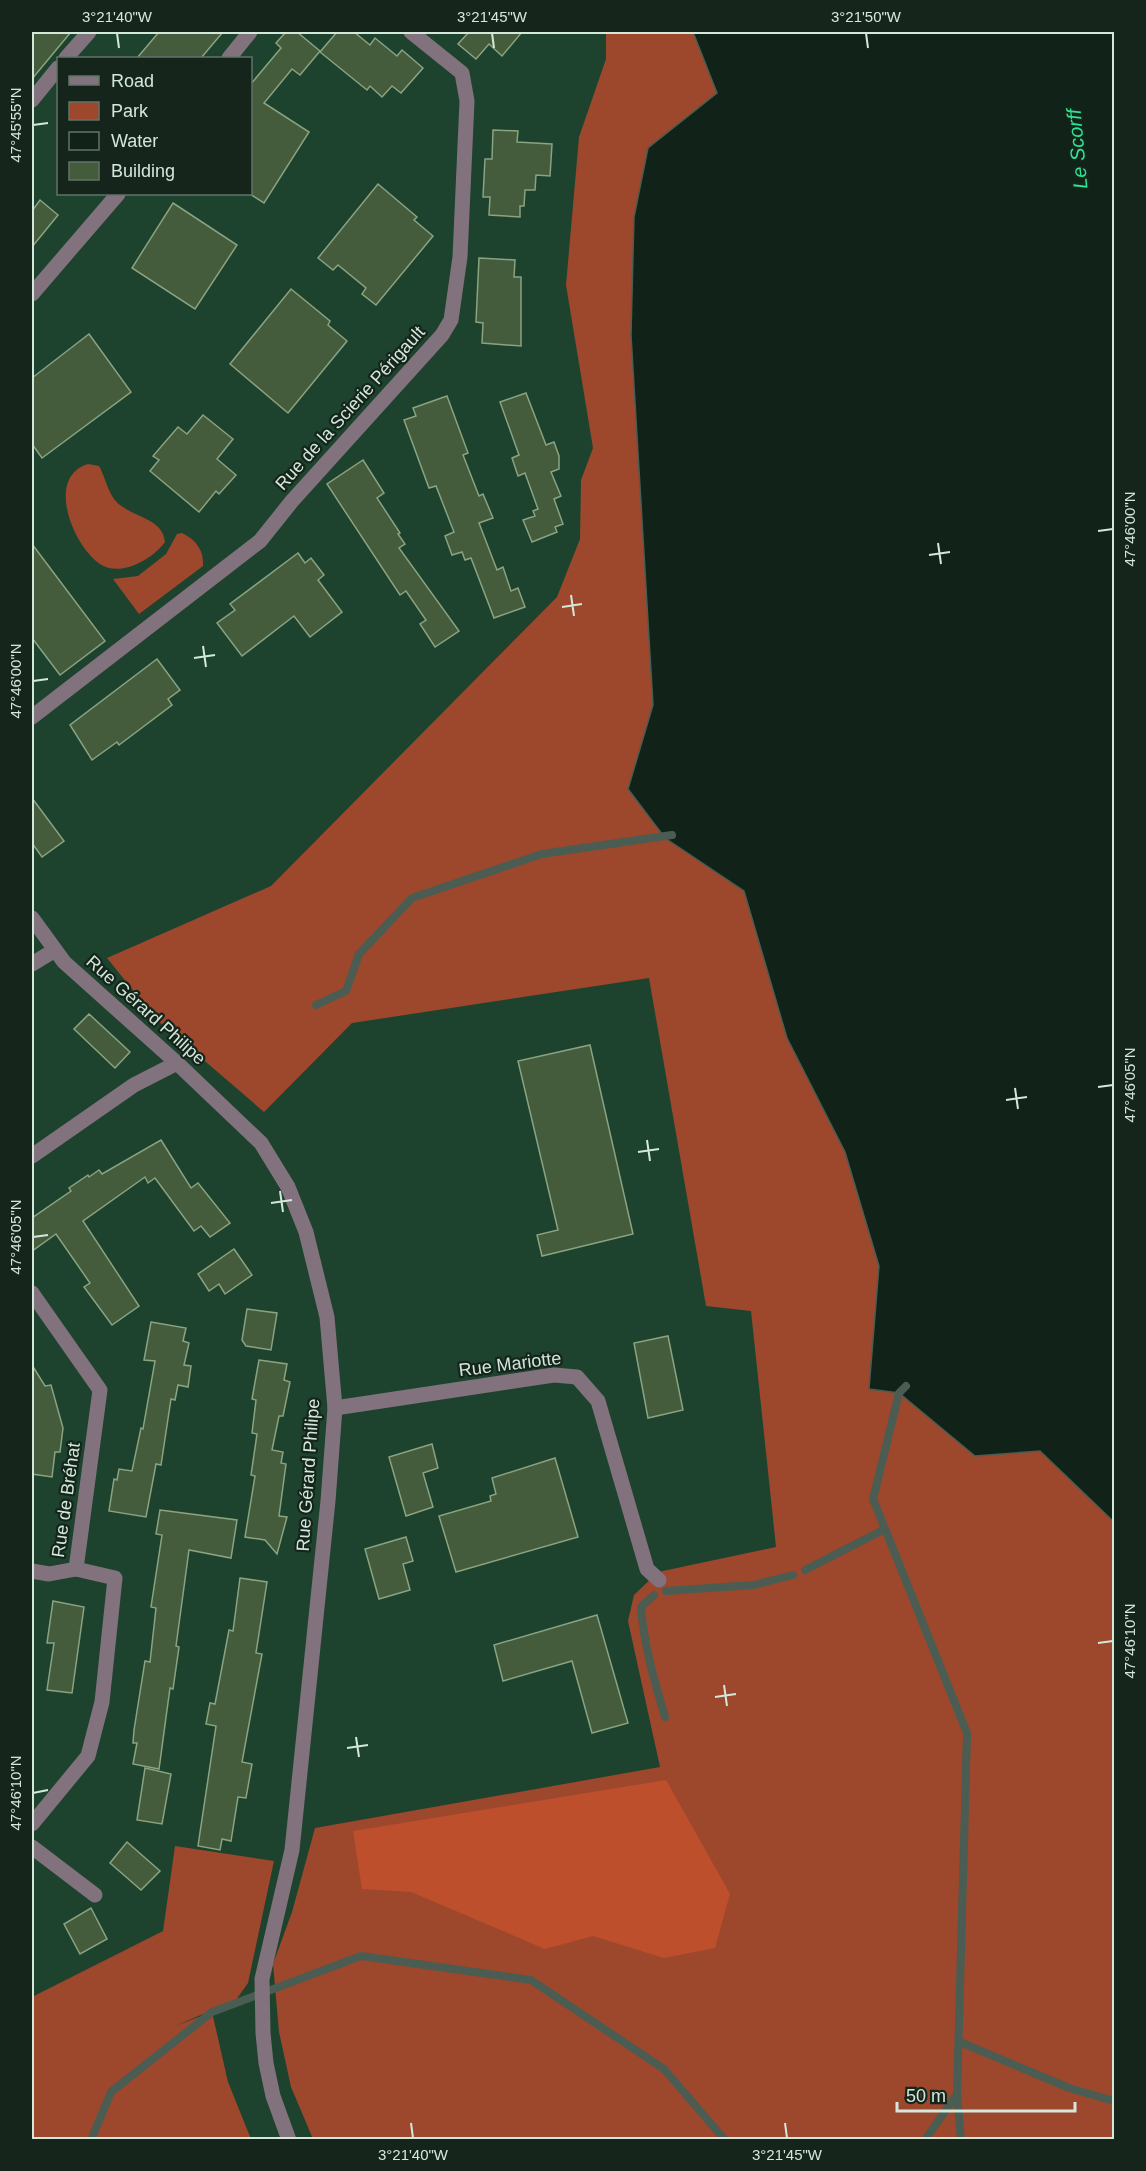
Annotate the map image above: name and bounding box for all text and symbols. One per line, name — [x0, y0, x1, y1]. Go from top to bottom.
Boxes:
text: 3°21'40"W — [82, 8, 153, 25]
text: 3°21'45"W — [457, 8, 528, 25]
text: 3°21'50"W — [831, 8, 902, 25]
legend — [57, 57, 252, 195]
text: Road — [111, 71, 154, 91]
text: 47°45'55"N — [7, 87, 24, 163]
text: Park — [111, 101, 149, 121]
water label: Le Scorff — [1062, 106, 1091, 190]
text: Water — [111, 131, 158, 151]
text: Building — [111, 161, 175, 181]
street label: Rue de la Scierie Périgault — [271, 322, 429, 494]
text: 47°46'00"N — [1121, 491, 1138, 567]
text: 47°46'00"N — [7, 643, 24, 719]
street label: Rue Gérard Philipe — [82, 951, 210, 1069]
text: 47°46'05"N — [1121, 1047, 1138, 1123]
text: 47°46'05"N — [7, 1199, 24, 1275]
street label: Rue Mariotte — [458, 1348, 562, 1380]
street label: Rue Gérard Philipe — [293, 1398, 323, 1552]
street label: Rue de Bréhat — [48, 1441, 84, 1559]
text: 47°46'10"N — [1121, 1603, 1138, 1679]
text: 47°46'10"N — [7, 1755, 24, 1831]
scale bar — [897, 2075, 1076, 2113]
text: 50 m — [906, 2086, 946, 2106]
text: 3°21'40"W — [378, 2146, 449, 2163]
text: 3°21'45"W — [752, 2146, 823, 2163]

